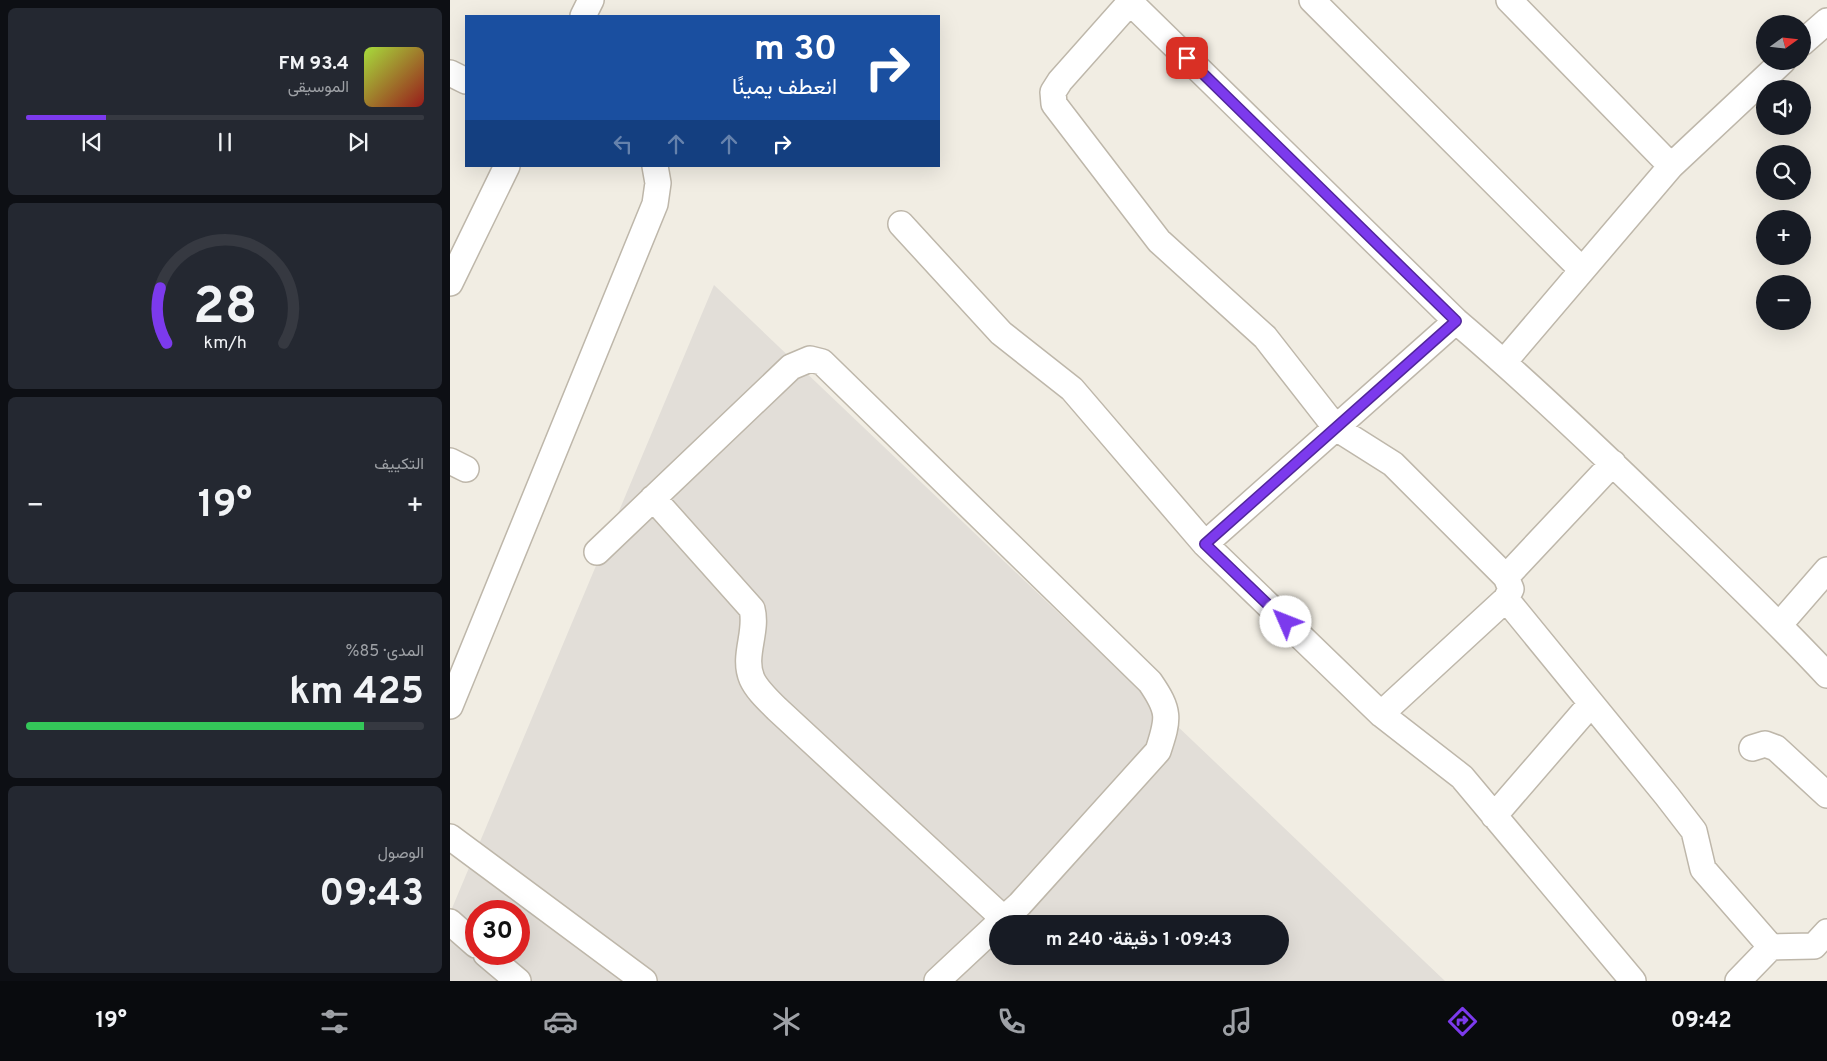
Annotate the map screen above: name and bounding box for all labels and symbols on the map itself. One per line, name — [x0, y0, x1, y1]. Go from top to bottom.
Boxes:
north arrow — [1756, 15, 1811, 70]
pin — [1166, 37, 1208, 79]
position arrow — [1259, 595, 1311, 647]
speed limit sign: 30 — [465, 900, 530, 965]

